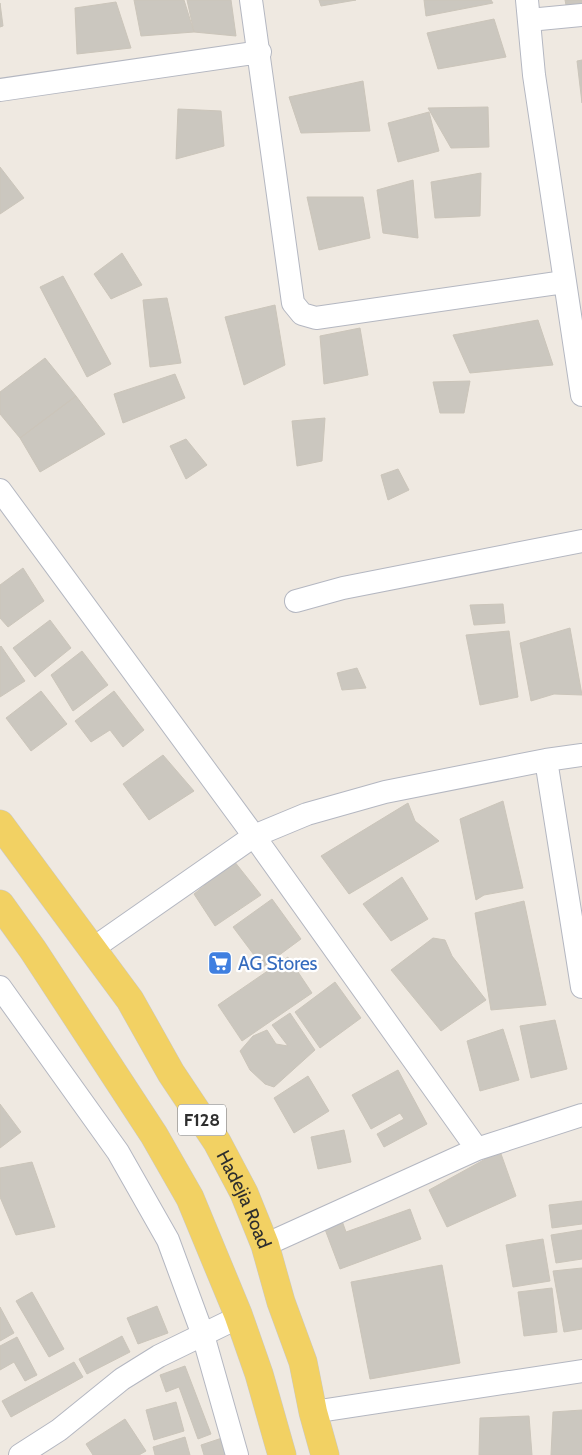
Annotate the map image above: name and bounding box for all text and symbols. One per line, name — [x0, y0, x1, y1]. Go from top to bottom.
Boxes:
supermarket icon: AG Stores — [207, 950, 233, 976]
place label: AG Stores — [238, 952, 318, 975]
road number: F128 — [178, 1104, 226, 1136]
street label: Hadejia Road — [211, 1146, 276, 1252]

